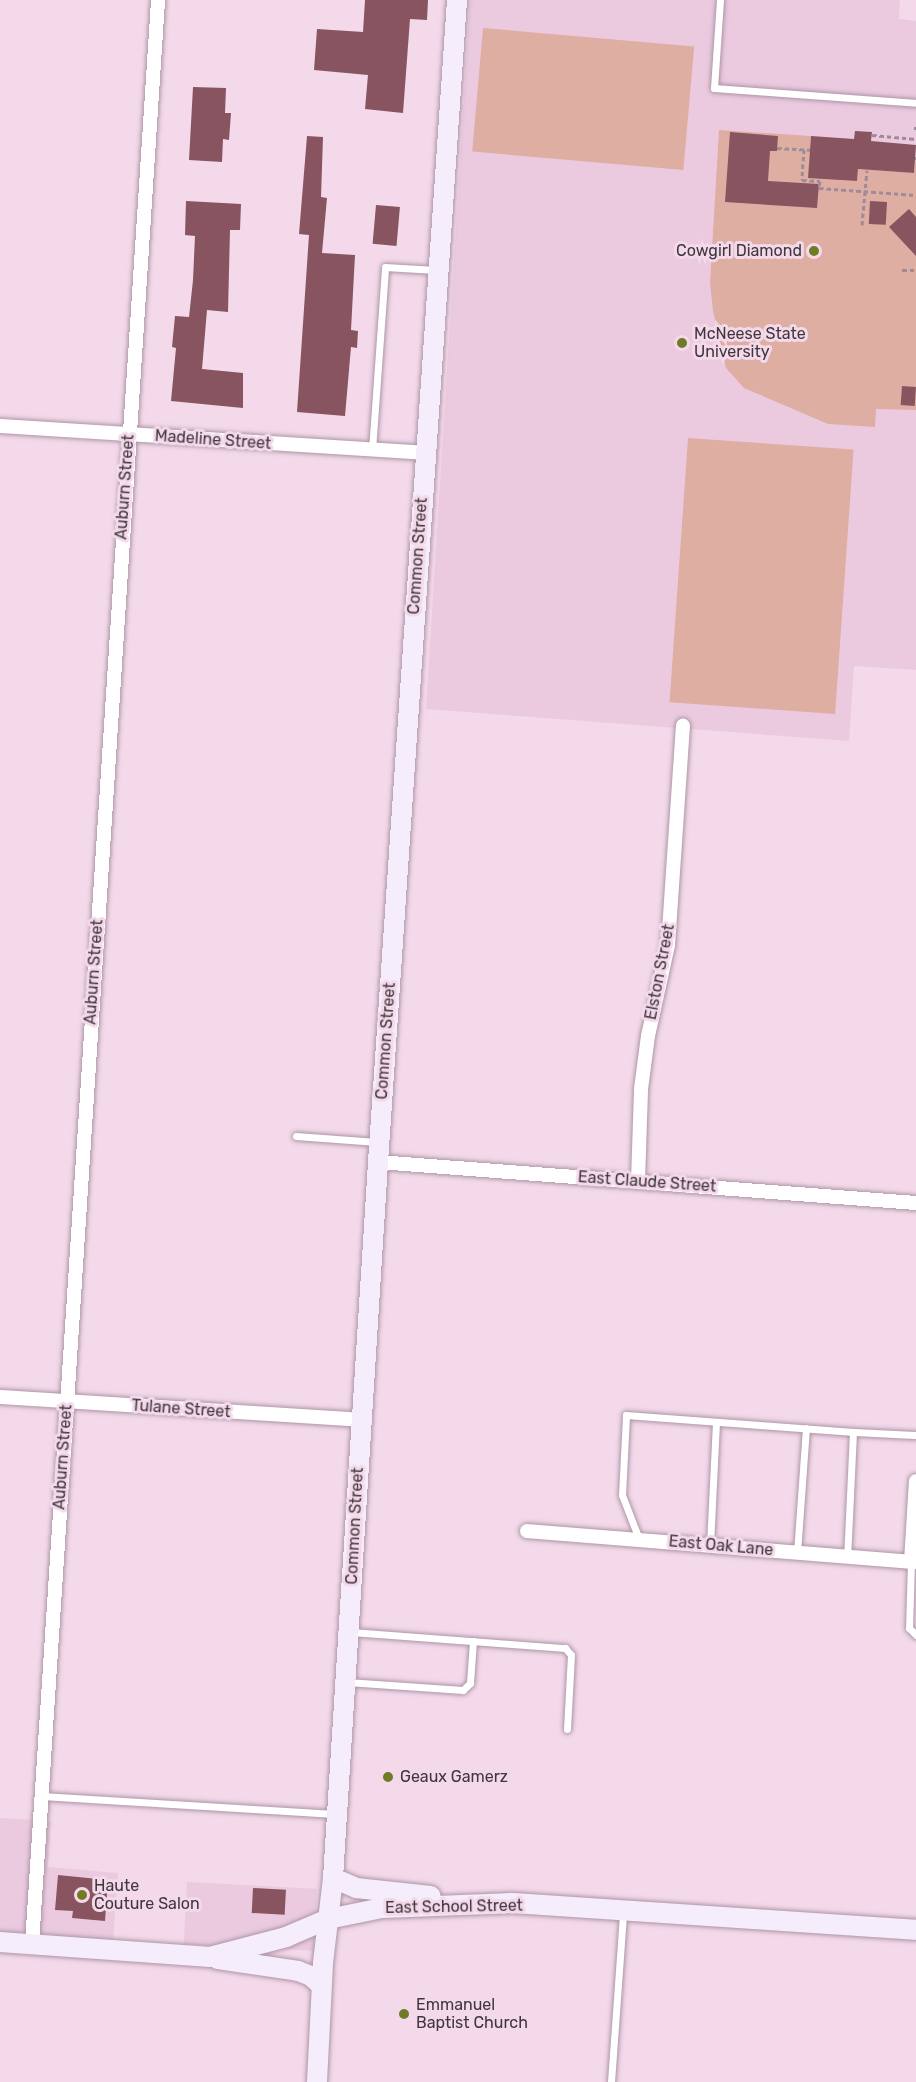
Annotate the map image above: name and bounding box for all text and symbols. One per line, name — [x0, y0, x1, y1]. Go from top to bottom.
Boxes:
place label: Cowgirl Diamond — [676, 241, 802, 261]
marker: Cowgirl Diamond — [807, 244, 821, 258]
place label: McNeese State University — [694, 324, 806, 362]
marker: McNeese State University — [675, 336, 689, 350]
street label: Madeline Street — [154, 426, 272, 454]
street label: Auburn Street — [112, 434, 138, 540]
street label: Common Street — [404, 497, 432, 615]
street label: Auburn Street — [81, 919, 107, 1025]
street label: Elston Street — [641, 923, 679, 1021]
street label: Common Street — [372, 982, 400, 1100]
street label: East Claude Street — [577, 1168, 717, 1196]
street label: Tulane Street — [131, 1396, 231, 1422]
street label: Auburn Street — [50, 1404, 76, 1510]
street label: Common Street — [342, 1467, 368, 1585]
street label: East Oak Lane — [668, 1532, 774, 1560]
place label: Geaux Gamerz — [400, 1767, 508, 1787]
marker: Geaux Gamerz — [381, 1770, 395, 1784]
place label: Haute Couture Salon — [94, 1876, 200, 1914]
marker: Haute Couture Salon — [75, 1888, 89, 1902]
street label: East School Street — [385, 1896, 523, 1918]
place label: Emmanuel Baptist Church — [416, 1995, 528, 2033]
marker: Emmanuel Baptist Church — [397, 2007, 411, 2021]

